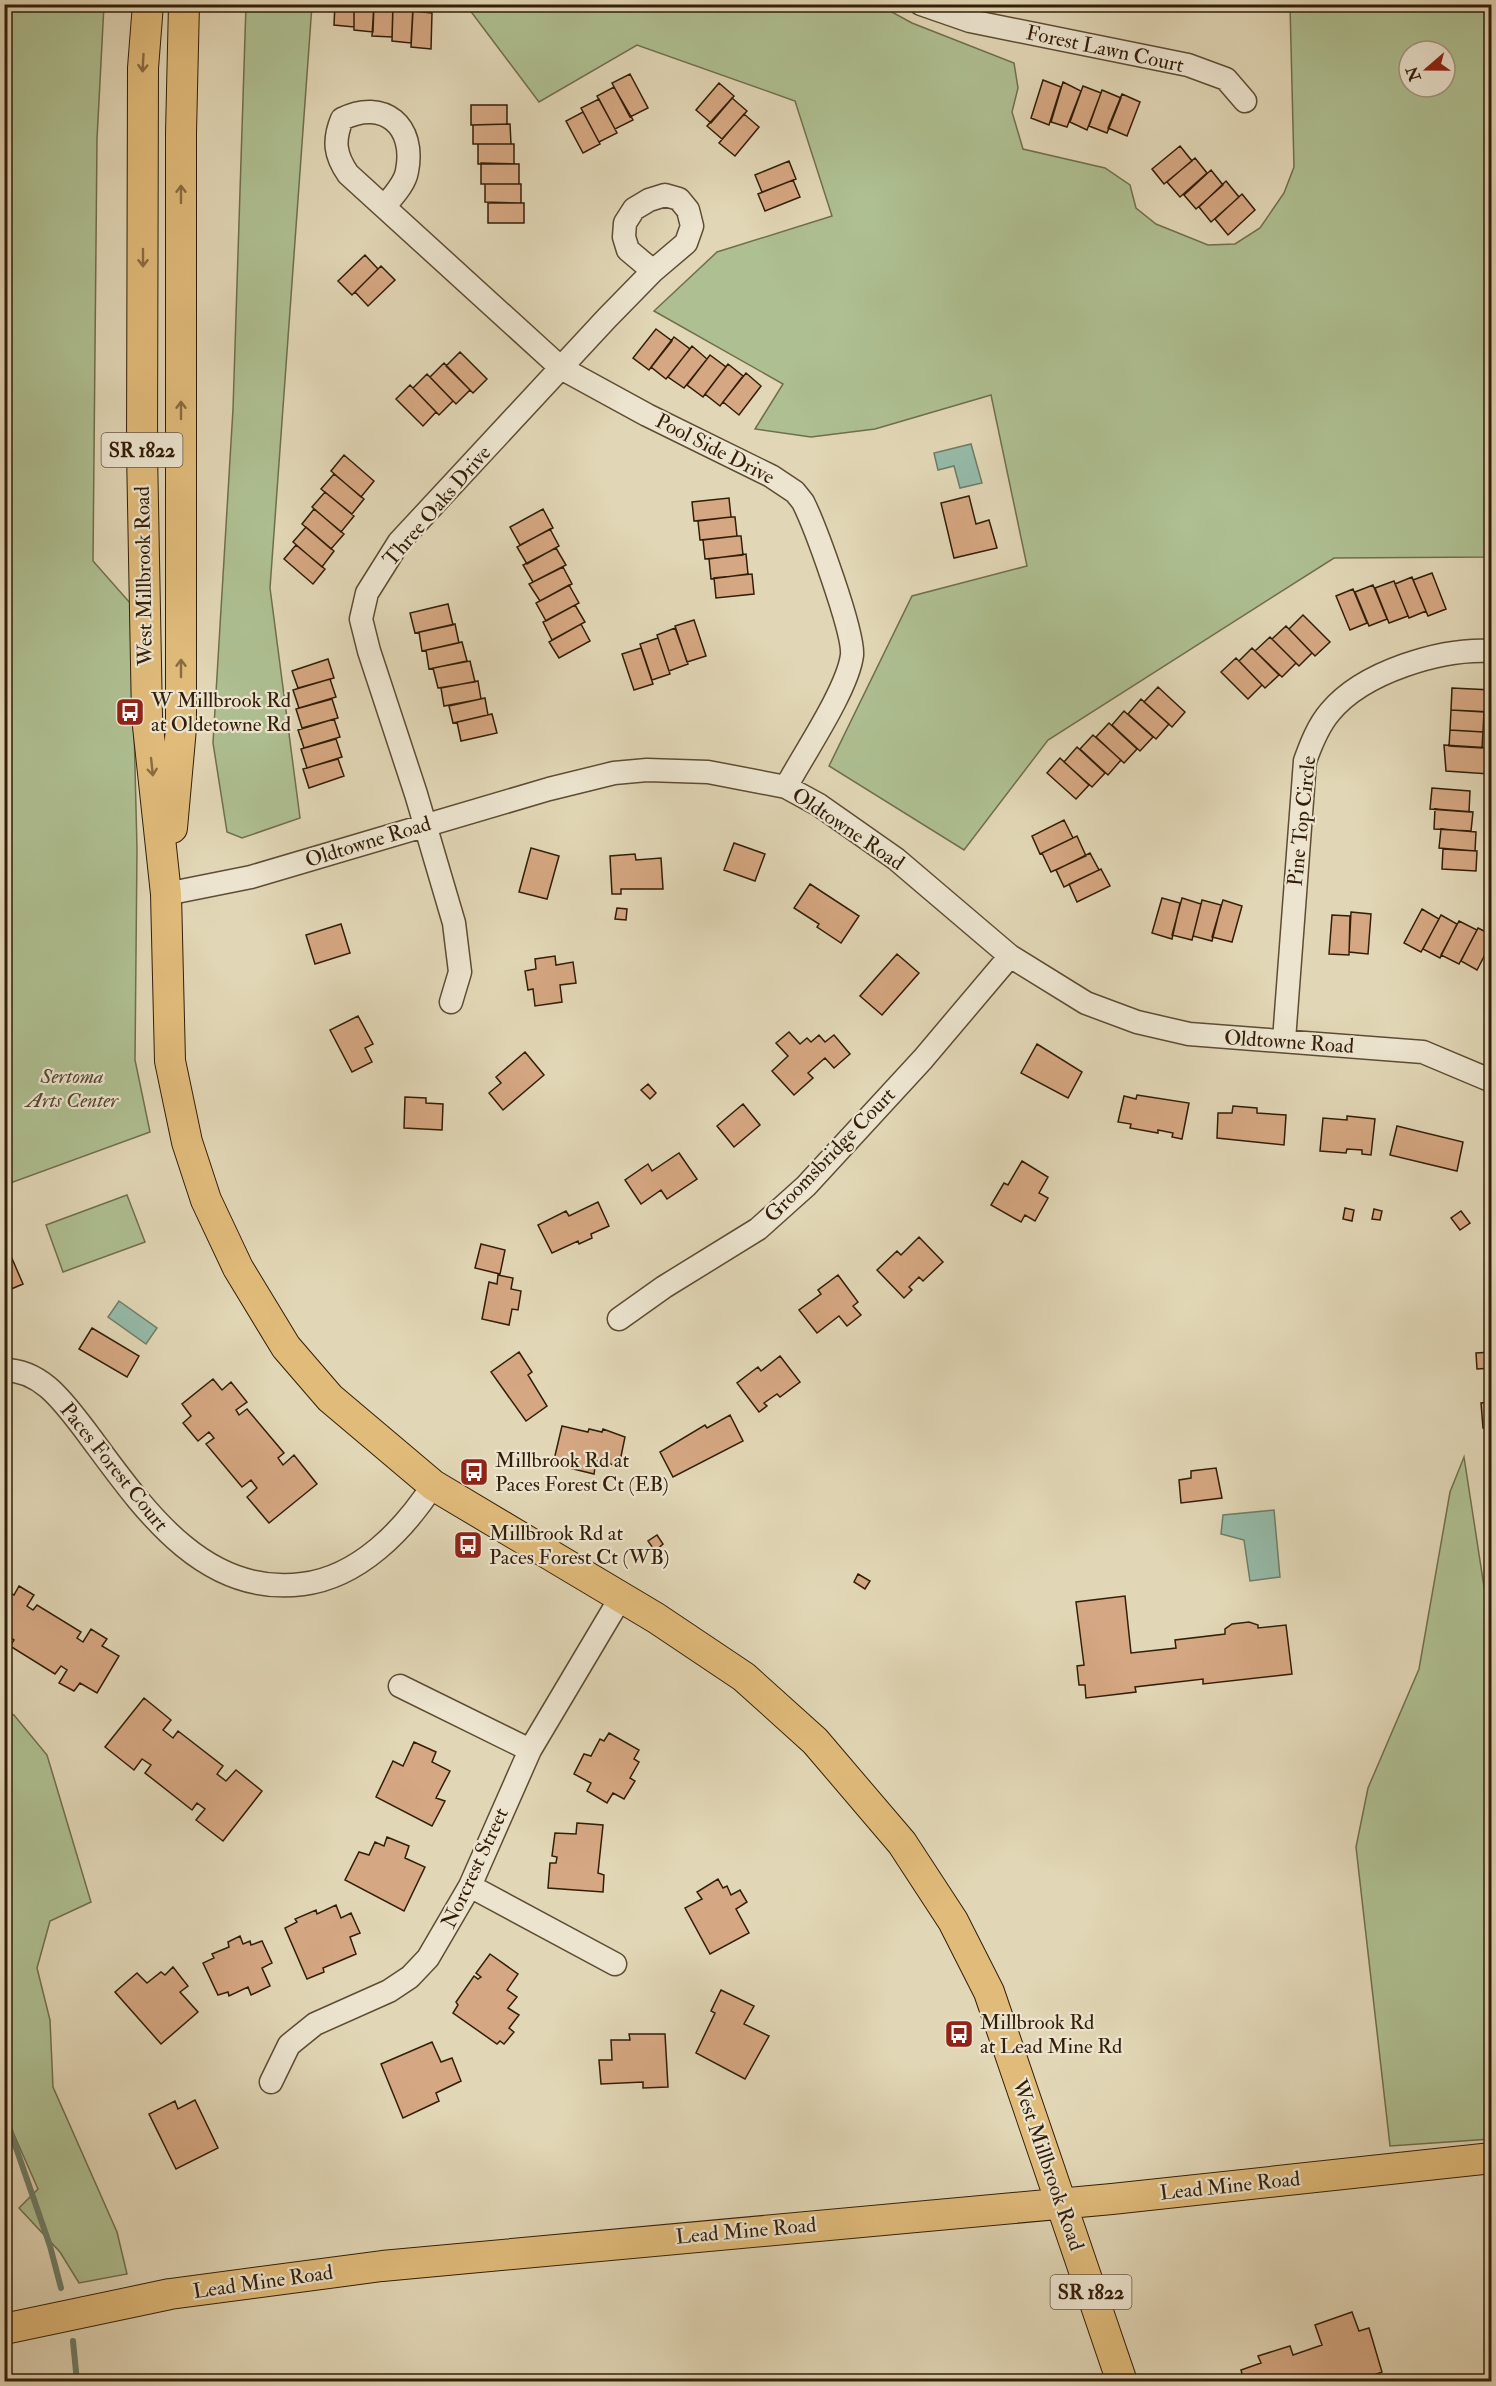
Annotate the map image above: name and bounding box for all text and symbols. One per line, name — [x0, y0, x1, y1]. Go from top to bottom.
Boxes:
street label: Forest Lawn Court — [1024, 19, 1187, 79]
north arrow — [1397, 39, 1457, 99]
one-way arrow — [138, 52, 149, 72]
text: N — [1402, 63, 1426, 85]
one-way arrow — [175, 184, 187, 204]
one-way arrow — [137, 247, 148, 267]
one-way arrow — [175, 400, 187, 420]
street label: Pool Side Drive — [651, 407, 779, 491]
road number: SR 1822 — [102, 433, 182, 467]
street label: Three Oaks Drive — [377, 440, 497, 572]
street label: West Millbrook Road — [129, 485, 159, 667]
one-way arrow — [175, 658, 187, 678]
place label: W Millbrook Rd at Oldetowne Rd — [150, 687, 292, 738]
bus stop icon: W Millbrook Rd at Oldetowne Rd — [114, 696, 146, 728]
street label: Pine Top Circle — [1282, 754, 1322, 888]
one-way arrow — [147, 757, 158, 777]
street label: Oldtowne Road — [787, 781, 910, 877]
street label: Oldtowne Road — [302, 810, 435, 874]
street label: Oldtowne Road — [1223, 1024, 1356, 1060]
park label: Sertoma Arts Center — [24, 1063, 119, 1114]
street label: Groomsbridge Court — [759, 1082, 902, 1228]
street label: Paces Forest Court — [54, 1397, 174, 1537]
place label: Millbrook Rd at Paces Forest Ct (EB) — [495, 1447, 669, 1498]
bus stop icon: Millbrook Rd at Paces Forest Ct (EB) — [458, 1456, 490, 1488]
place label: Millbrook Rd at Paces Forest Ct (WB) — [489, 1520, 669, 1571]
bus stop icon: Millbrook Rd at Paces Forest Ct (WB) — [452, 1529, 484, 1561]
street label: Norcrest Street — [435, 1803, 515, 1933]
place label: Millbrook Rd at Lead Mine Rd — [980, 2009, 1123, 2060]
bus stop icon: Millbrook Rd at Lead Mine Rd — [943, 2018, 975, 2050]
street label: West Millbrook Road — [1006, 2075, 1090, 2255]
street label: Lead Mine Road — [1158, 2165, 1302, 2207]
street label: Lead Mine Road — [674, 2211, 818, 2251]
street label: Lead Mine Road — [191, 2259, 335, 2305]
road number: SR 1822 — [1050, 2275, 1132, 2309]

